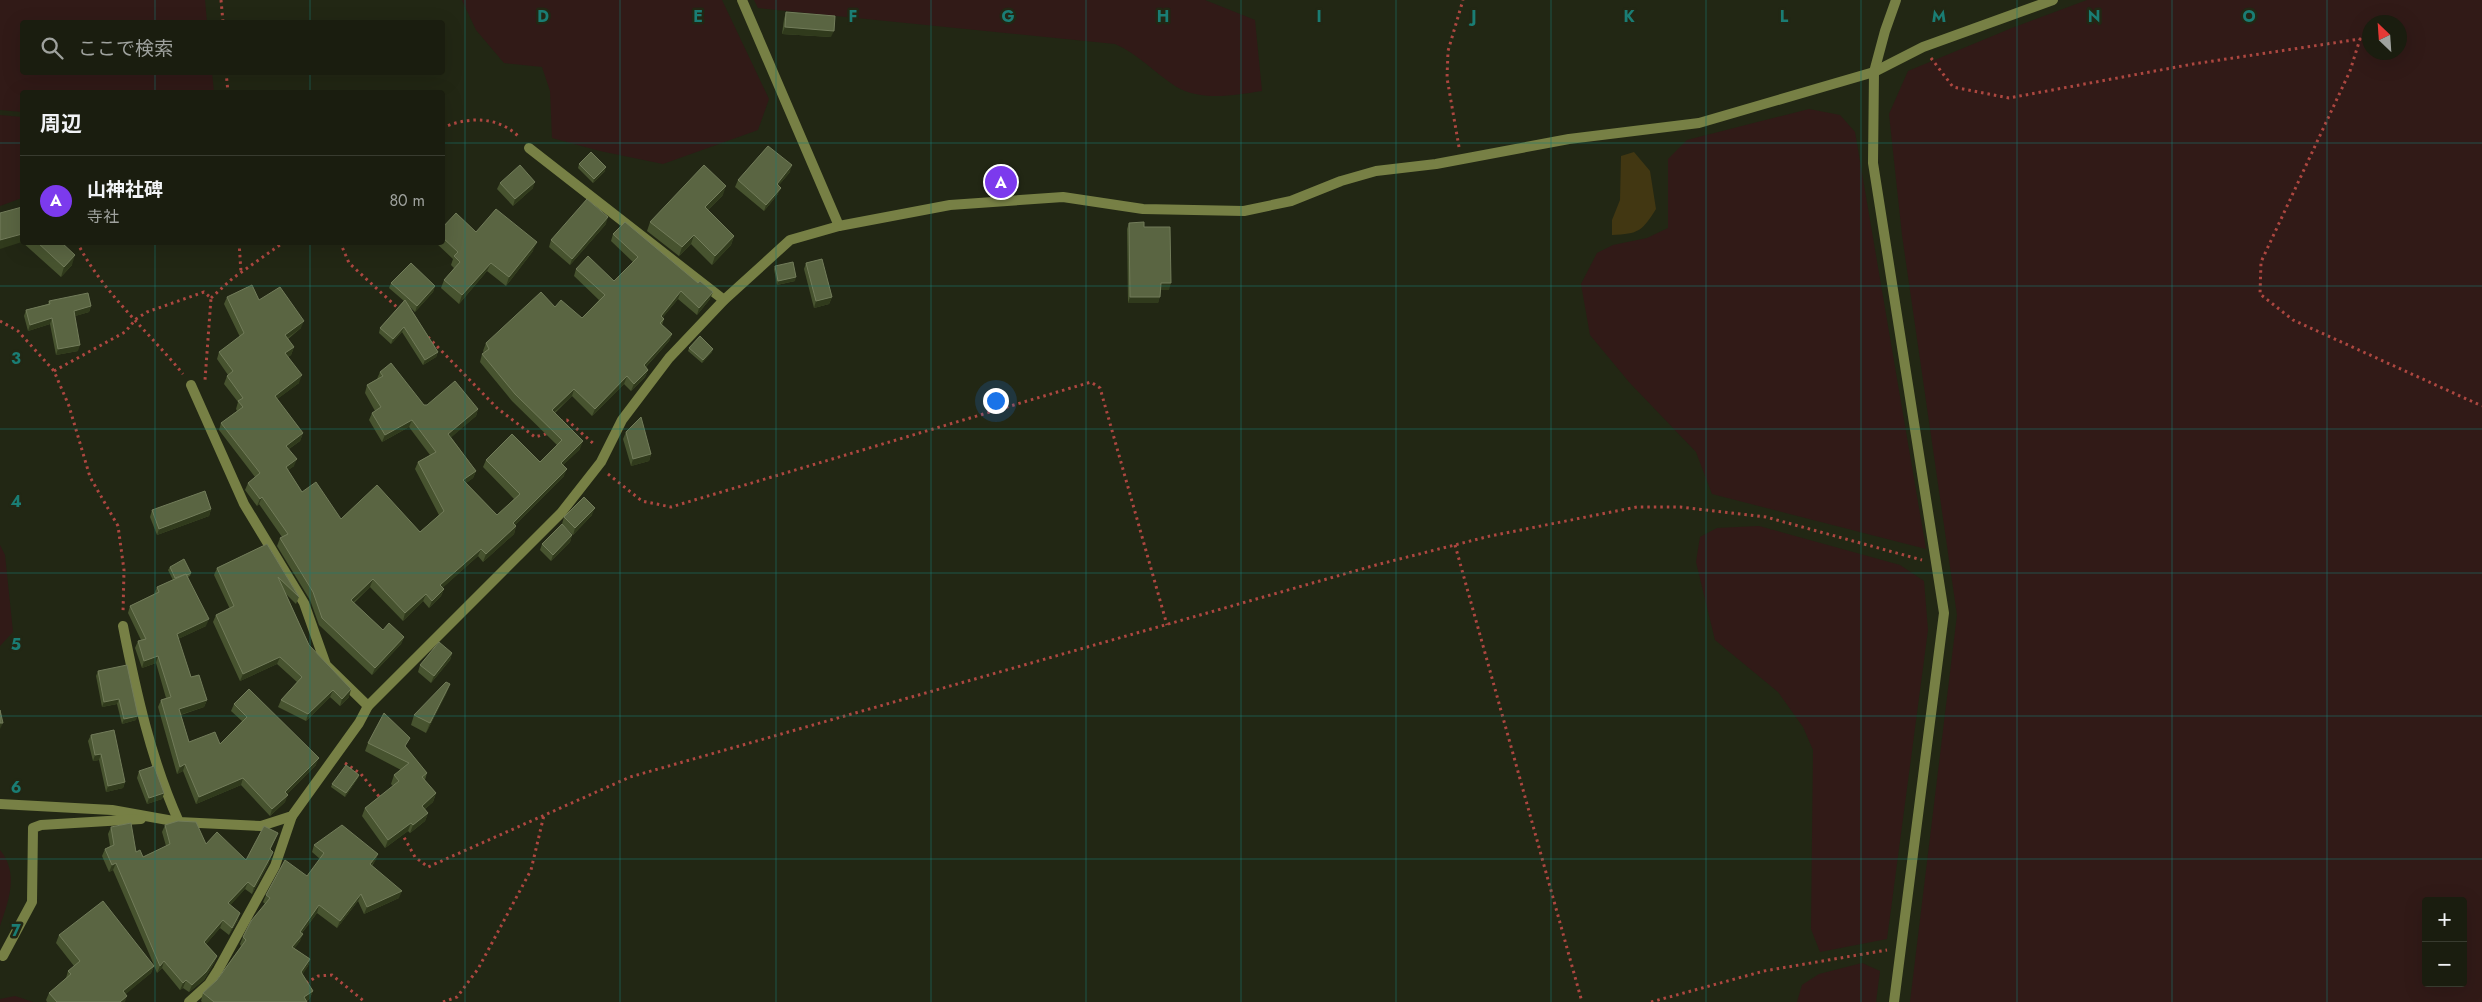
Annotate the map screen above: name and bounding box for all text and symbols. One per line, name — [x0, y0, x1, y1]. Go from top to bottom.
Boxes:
text: D — [537, 5, 549, 28]
text: E — [693, 5, 703, 28]
text: F — [849, 5, 857, 28]
text: G — [1001, 5, 1015, 28]
text: H — [1157, 5, 1169, 28]
text: I — [1316, 5, 1322, 28]
text: J — [1468, 5, 1477, 28]
text: K — [1623, 5, 1635, 28]
text: L — [1780, 5, 1789, 28]
text: M — [1932, 5, 1946, 28]
text: N — [2088, 5, 2100, 28]
text: O — [2242, 5, 2256, 28]
north arrow — [2362, 15, 2407, 60]
search box — [20, 20, 445, 75]
icon: search — [38, 34, 66, 62]
text: ここで検索 — [78, 35, 173, 62]
text: 周辺 — [40, 109, 82, 139]
pin: A — [985, 163, 1017, 201]
text: 山神社碑 — [87, 176, 163, 203]
text: A — [50, 189, 62, 212]
text: 80 m — [389, 189, 425, 212]
text: 寺社 — [87, 205, 119, 228]
text: 3 — [11, 347, 21, 370]
your location — [983, 388, 1009, 414]
text: 4 — [10, 490, 22, 513]
text: 5 — [11, 633, 21, 656]
text: 6 — [11, 776, 21, 799]
map controls — [2422, 897, 2467, 987]
button: + — [2422, 897, 2467, 942]
text: 7 — [11, 919, 21, 942]
button: − — [2422, 942, 2467, 987]

